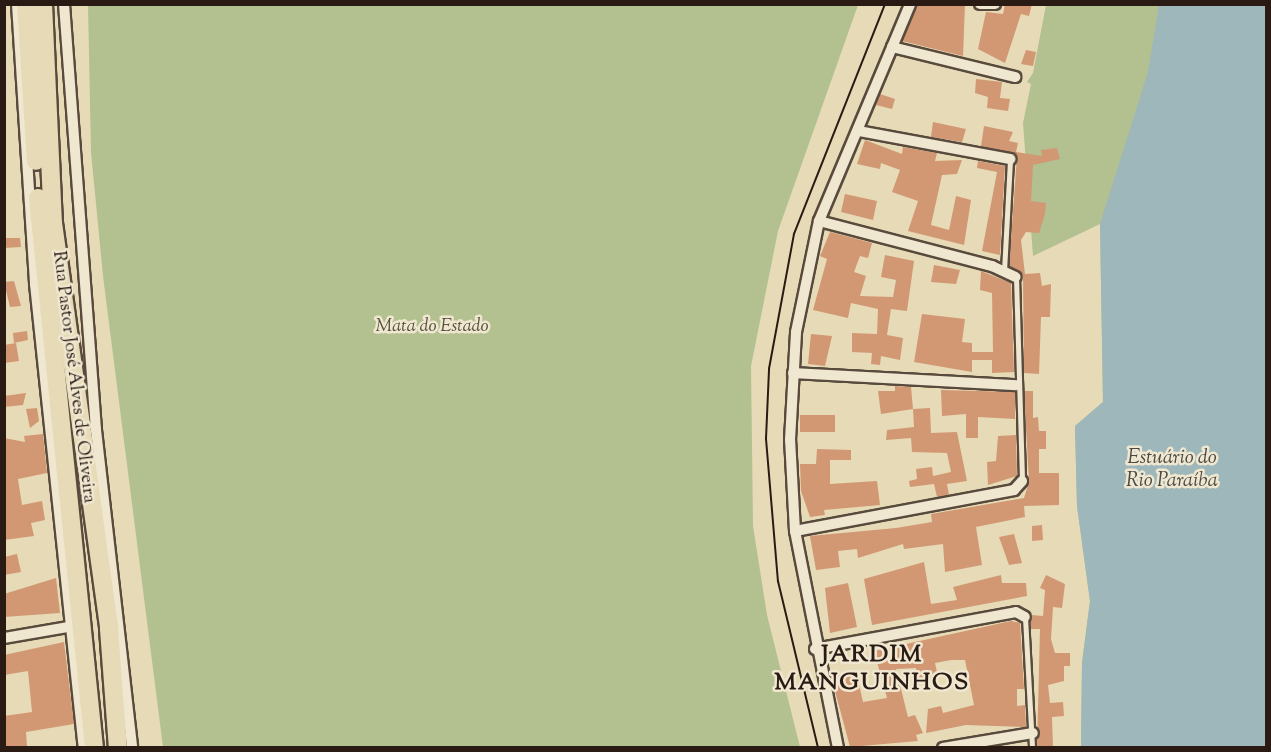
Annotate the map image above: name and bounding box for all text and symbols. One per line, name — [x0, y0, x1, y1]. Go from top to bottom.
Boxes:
street label: Rua Pastor José Alves de Oliveira — [47, 250, 99, 504]
park label: Mata do Estado — [376, 316, 488, 338]
water label: Estuário do Rio Paraíba — [1126, 446, 1218, 493]
district label: JARDIM MANGUINHOS — [774, 642, 970, 698]

